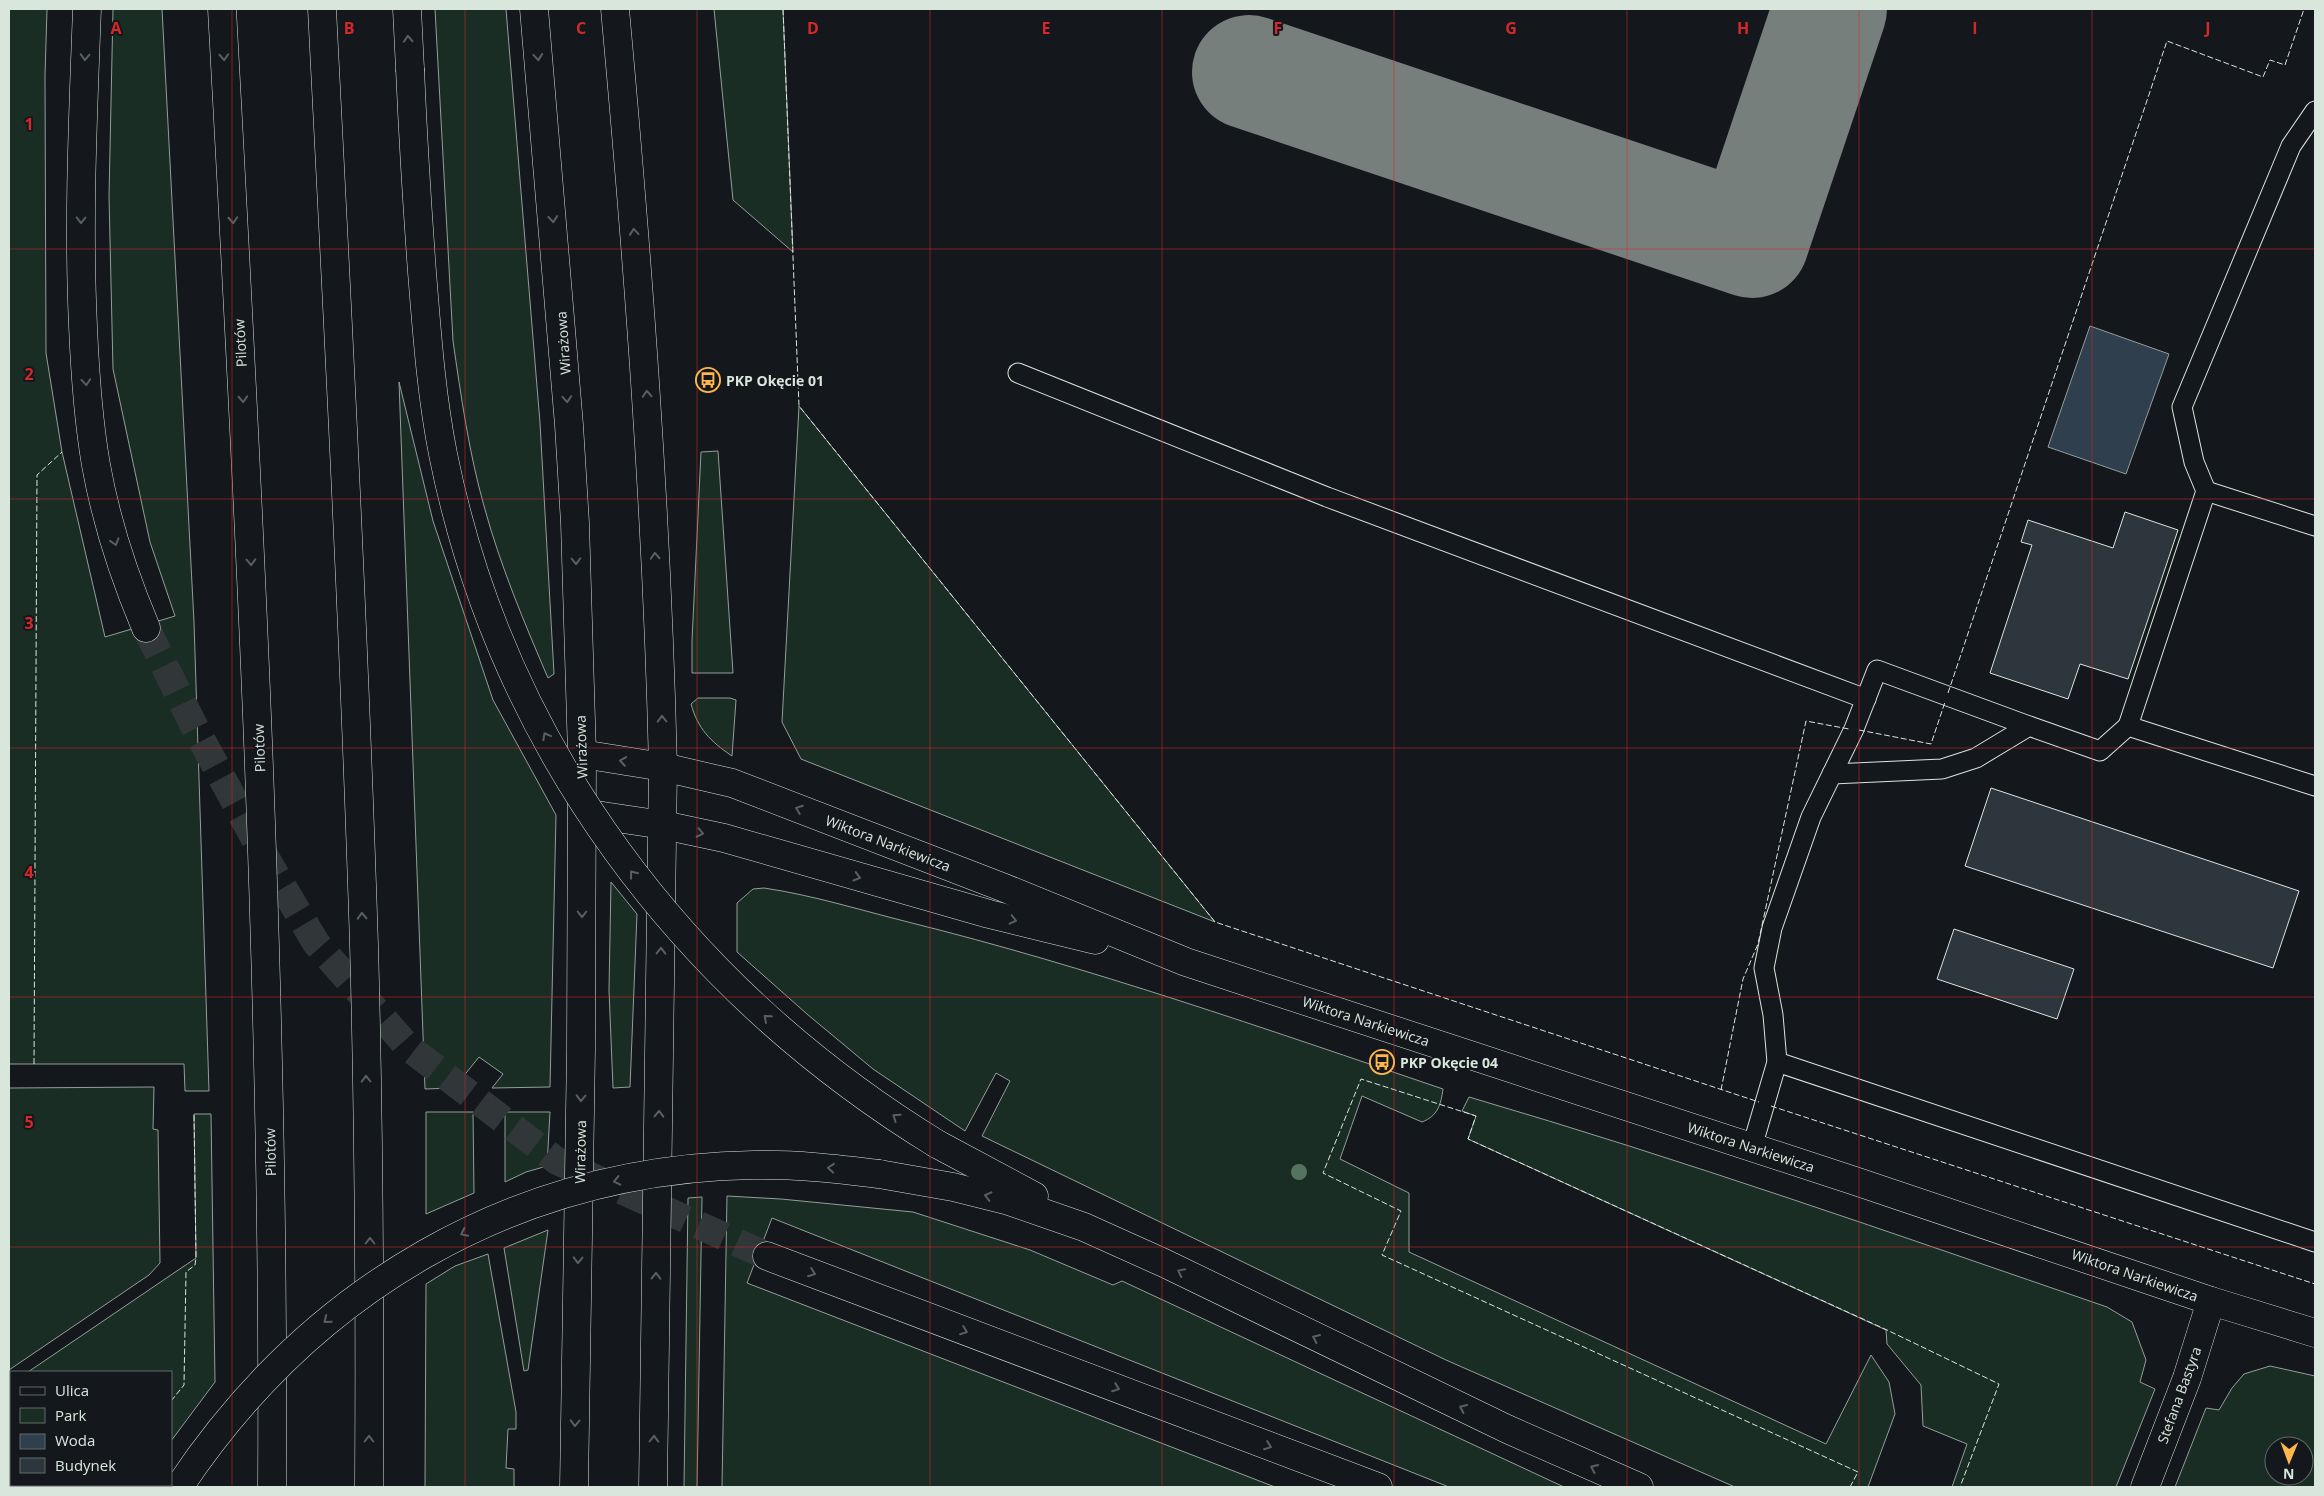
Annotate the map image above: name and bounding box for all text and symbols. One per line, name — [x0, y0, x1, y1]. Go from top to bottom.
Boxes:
text: A — [110, 17, 122, 39]
text: B — [344, 17, 354, 39]
text: C — [576, 17, 586, 39]
text: D — [807, 17, 819, 39]
text: E — [1042, 17, 1051, 39]
text: F — [1274, 17, 1282, 39]
text: G — [1505, 17, 1517, 39]
text: H — [1737, 17, 1749, 39]
text: I — [1972, 17, 1978, 39]
text: J — [2203, 17, 2211, 39]
one-way arrow — [403, 35, 414, 43]
one-way arrow — [80, 54, 90, 62]
one-way arrow — [219, 54, 230, 62]
one-way arrow — [532, 54, 543, 62]
text: 1 — [24, 113, 34, 135]
one-way arrow — [547, 215, 558, 223]
one-way arrow — [75, 216, 86, 224]
one-way arrow — [228, 216, 239, 224]
one-way arrow — [629, 228, 640, 236]
street label: Wirażowa — [551, 311, 575, 375]
street label: Pilotów — [229, 318, 251, 368]
text: 2 — [24, 363, 34, 385]
bus stop icon: PKP Okęcie 01 — [695, 367, 721, 393]
place label: PKP Okęcie 01 — [726, 371, 824, 390]
one-way arrow — [80, 379, 91, 387]
one-way arrow — [641, 390, 652, 398]
one-way arrow — [562, 395, 573, 403]
one-way arrow — [238, 396, 249, 404]
one-way arrow — [110, 537, 120, 545]
one-way arrow — [649, 552, 660, 560]
one-way arrow — [571, 557, 582, 565]
one-way arrow — [246, 558, 256, 566]
text: 3 — [24, 612, 34, 634]
one-way arrow — [657, 714, 667, 722]
street label: Wirażowa — [570, 715, 592, 779]
street label: Pilotów — [249, 723, 269, 772]
one-way arrow — [542, 733, 552, 742]
one-way arrow — [618, 756, 627, 766]
one-way arrow — [795, 805, 803, 815]
street label: Wiktora Narkiewicza — [823, 810, 953, 876]
one-way arrow — [696, 827, 704, 838]
text: 4 — [24, 861, 34, 883]
one-way arrow — [630, 871, 638, 880]
one-way arrow — [852, 871, 860, 881]
one-way arrow — [577, 911, 587, 919]
one-way arrow — [357, 912, 368, 920]
one-way arrow — [1009, 914, 1018, 925]
one-way arrow — [656, 947, 666, 954]
street label: Wiktora Narkiewicza — [1300, 991, 1432, 1051]
one-way arrow — [764, 1015, 773, 1024]
bus stop icon: PKP Okęcie 04 — [1369, 1049, 1395, 1075]
place label: PKP Okęcie 04 — [1400, 1053, 1498, 1072]
one-way arrow — [361, 1074, 372, 1082]
one-way arrow — [576, 1094, 586, 1102]
one-way arrow — [653, 1109, 664, 1117]
text: 5 — [24, 1111, 34, 1133]
one-way arrow — [892, 1114, 902, 1123]
street label: Wiktora Narkiewicza — [1685, 1117, 1817, 1177]
street label: Wirażowa — [570, 1120, 590, 1184]
street label: Pilotów — [260, 1128, 280, 1176]
one-way arrow — [827, 1163, 835, 1174]
one-way arrow — [613, 1175, 622, 1185]
one-way arrow — [984, 1191, 992, 1201]
one-way arrow — [460, 1227, 469, 1238]
one-way arrow — [365, 1237, 375, 1244]
street label: Wiktora Narkiewicza — [2069, 1244, 2201, 1306]
one-way arrow — [573, 1257, 583, 1265]
one-way arrow — [808, 1267, 816, 1277]
one-way arrow — [1178, 1268, 1187, 1278]
one-way arrow — [651, 1272, 661, 1280]
one-way arrow — [324, 1315, 333, 1323]
one-way arrow — [959, 1324, 968, 1335]
one-way arrow — [1312, 1334, 1321, 1344]
street label: Stefana Bastyra — [2153, 1344, 2205, 1446]
legend — [10, 1371, 172, 1486]
text: Ulica — [55, 1380, 89, 1400]
one-way arrow — [1111, 1382, 1120, 1392]
one-way arrow — [1459, 1404, 1468, 1414]
text: Park — [55, 1405, 86, 1425]
one-way arrow — [570, 1419, 580, 1427]
text: Woda — [55, 1430, 95, 1450]
one-way arrow — [364, 1434, 374, 1442]
one-way arrow — [649, 1434, 659, 1442]
north arrow — [2264, 1436, 2314, 1486]
one-way arrow — [1263, 1440, 1272, 1450]
text: Budynek — [55, 1455, 116, 1475]
one-way arrow — [1590, 1463, 1599, 1474]
text: N — [2283, 1465, 2295, 1484]

